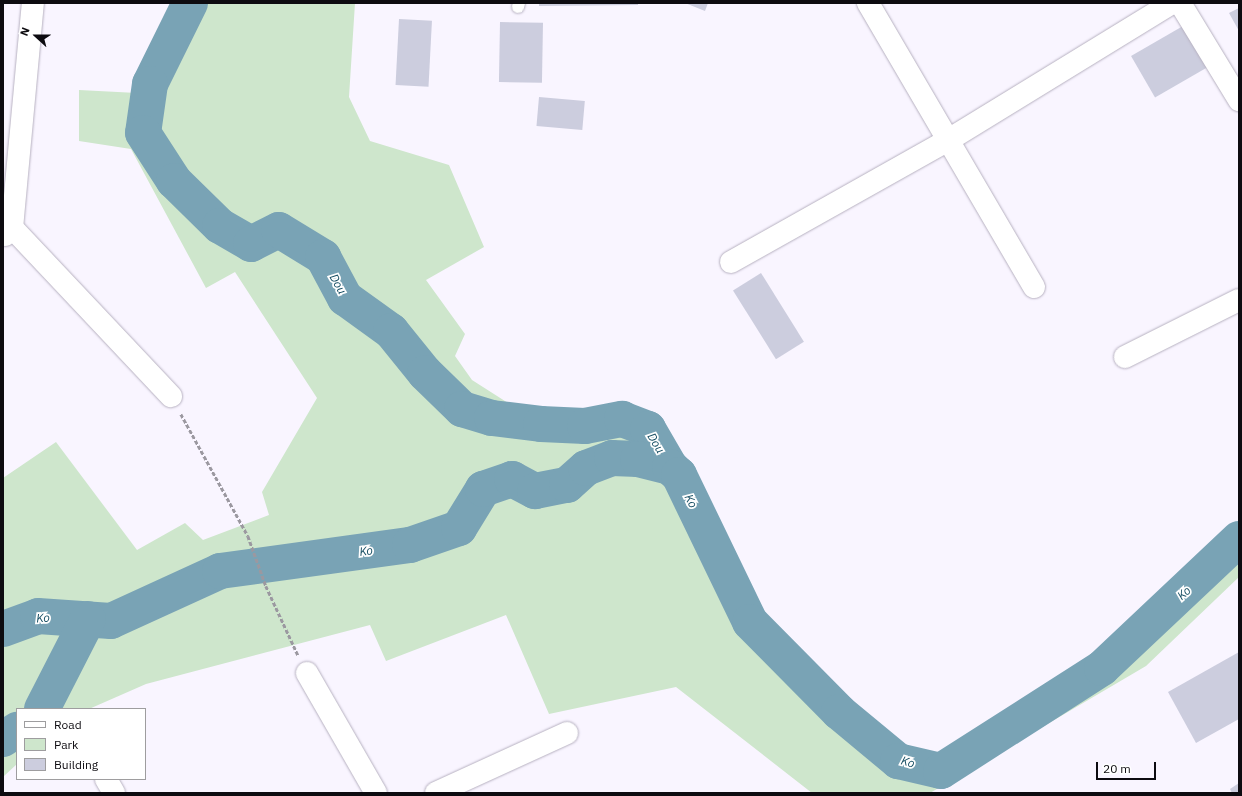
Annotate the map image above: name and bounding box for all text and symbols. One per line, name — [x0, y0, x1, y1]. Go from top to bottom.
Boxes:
north arrow — [16, 16, 56, 56]
text: N — [17, 25, 33, 38]
water label: Dou — [327, 271, 349, 297]
water label: Dou — [644, 430, 668, 456]
water label: Ko — [682, 492, 700, 510]
water label: Ko — [358, 543, 374, 559]
water label: Ko — [1174, 583, 1194, 603]
water label: Ko — [36, 610, 50, 626]
legend — [16, 708, 146, 780]
text: Road — [54, 717, 82, 732]
text: Park — [54, 737, 78, 752]
water label: Ko — [900, 753, 916, 771]
scale bar — [1098, 754, 1158, 780]
text: Building — [54, 757, 98, 772]
text: 20 m — [1103, 761, 1131, 776]

